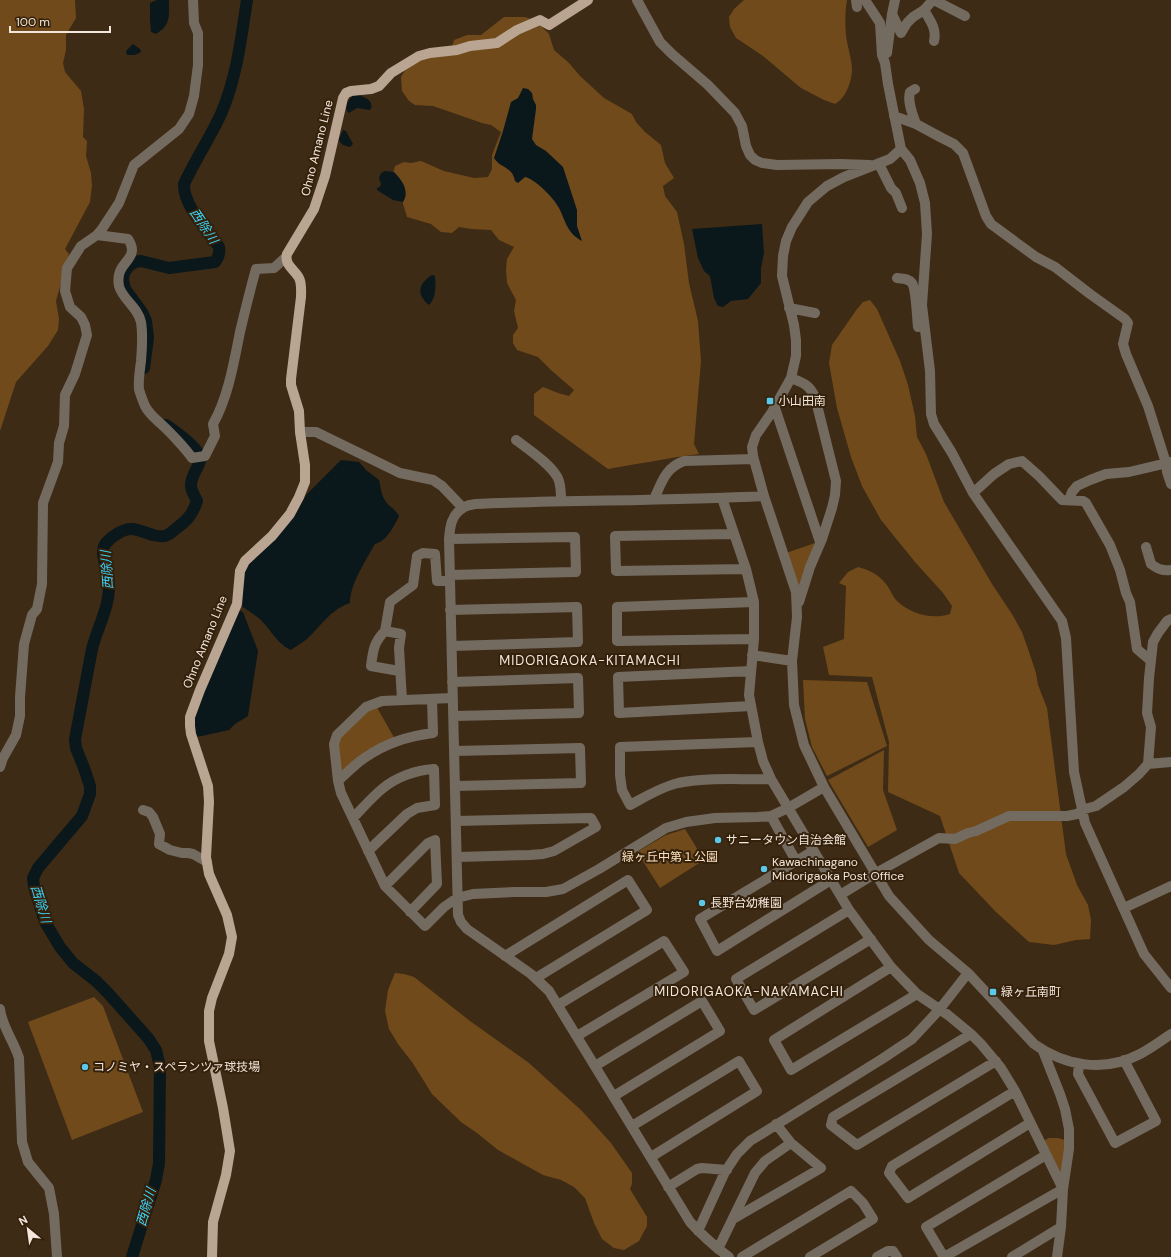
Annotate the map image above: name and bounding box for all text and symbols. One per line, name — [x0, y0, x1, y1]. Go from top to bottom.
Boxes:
scale bar — [10, 8, 110, 34]
text: 100 m — [16, 14, 50, 30]
street label: Ohno Amano Line — [297, 98, 337, 198]
water label: 西除川 — [186, 205, 223, 249]
place label: 小山田南 — [778, 393, 826, 409]
marker: 小山田南 — [765, 396, 775, 406]
water label: 西除川 — [97, 548, 117, 590]
street label: Ohno Amano Line — [179, 593, 231, 691]
district label: MIDORIGAOKA-KITAMACHI — [499, 652, 681, 669]
place label: サニータウン自治会館 — [726, 832, 846, 848]
marker: サニータウン自治会館 — [713, 835, 723, 845]
park label: 緑ヶ丘中第１公園 — [622, 849, 718, 865]
place label: Kawachinagano Midorigaoka Post Office — [772, 854, 904, 884]
marker: Kawachinagano Midorigaoka Post Office — [759, 864, 769, 874]
water label: 西除川 — [27, 883, 55, 927]
place label: 長野台幼稚園 — [710, 895, 782, 911]
marker: 長野台幼稚園 — [697, 898, 707, 908]
district label: MIDORIGAOKA-NAKAMACHI — [654, 983, 844, 1000]
place label: 緑ヶ丘南町 — [1001, 984, 1061, 1000]
marker: 緑ヶ丘南町 — [988, 987, 998, 997]
place label: コノミヤ・スペランツァ球技場 — [93, 1059, 260, 1075]
marker: コノミヤ・スペランツァ球技場 — [80, 1062, 90, 1072]
water label: 西除川 — [132, 1184, 160, 1228]
north arrow — [8, 1209, 48, 1249]
text: N — [16, 1212, 30, 1228]

